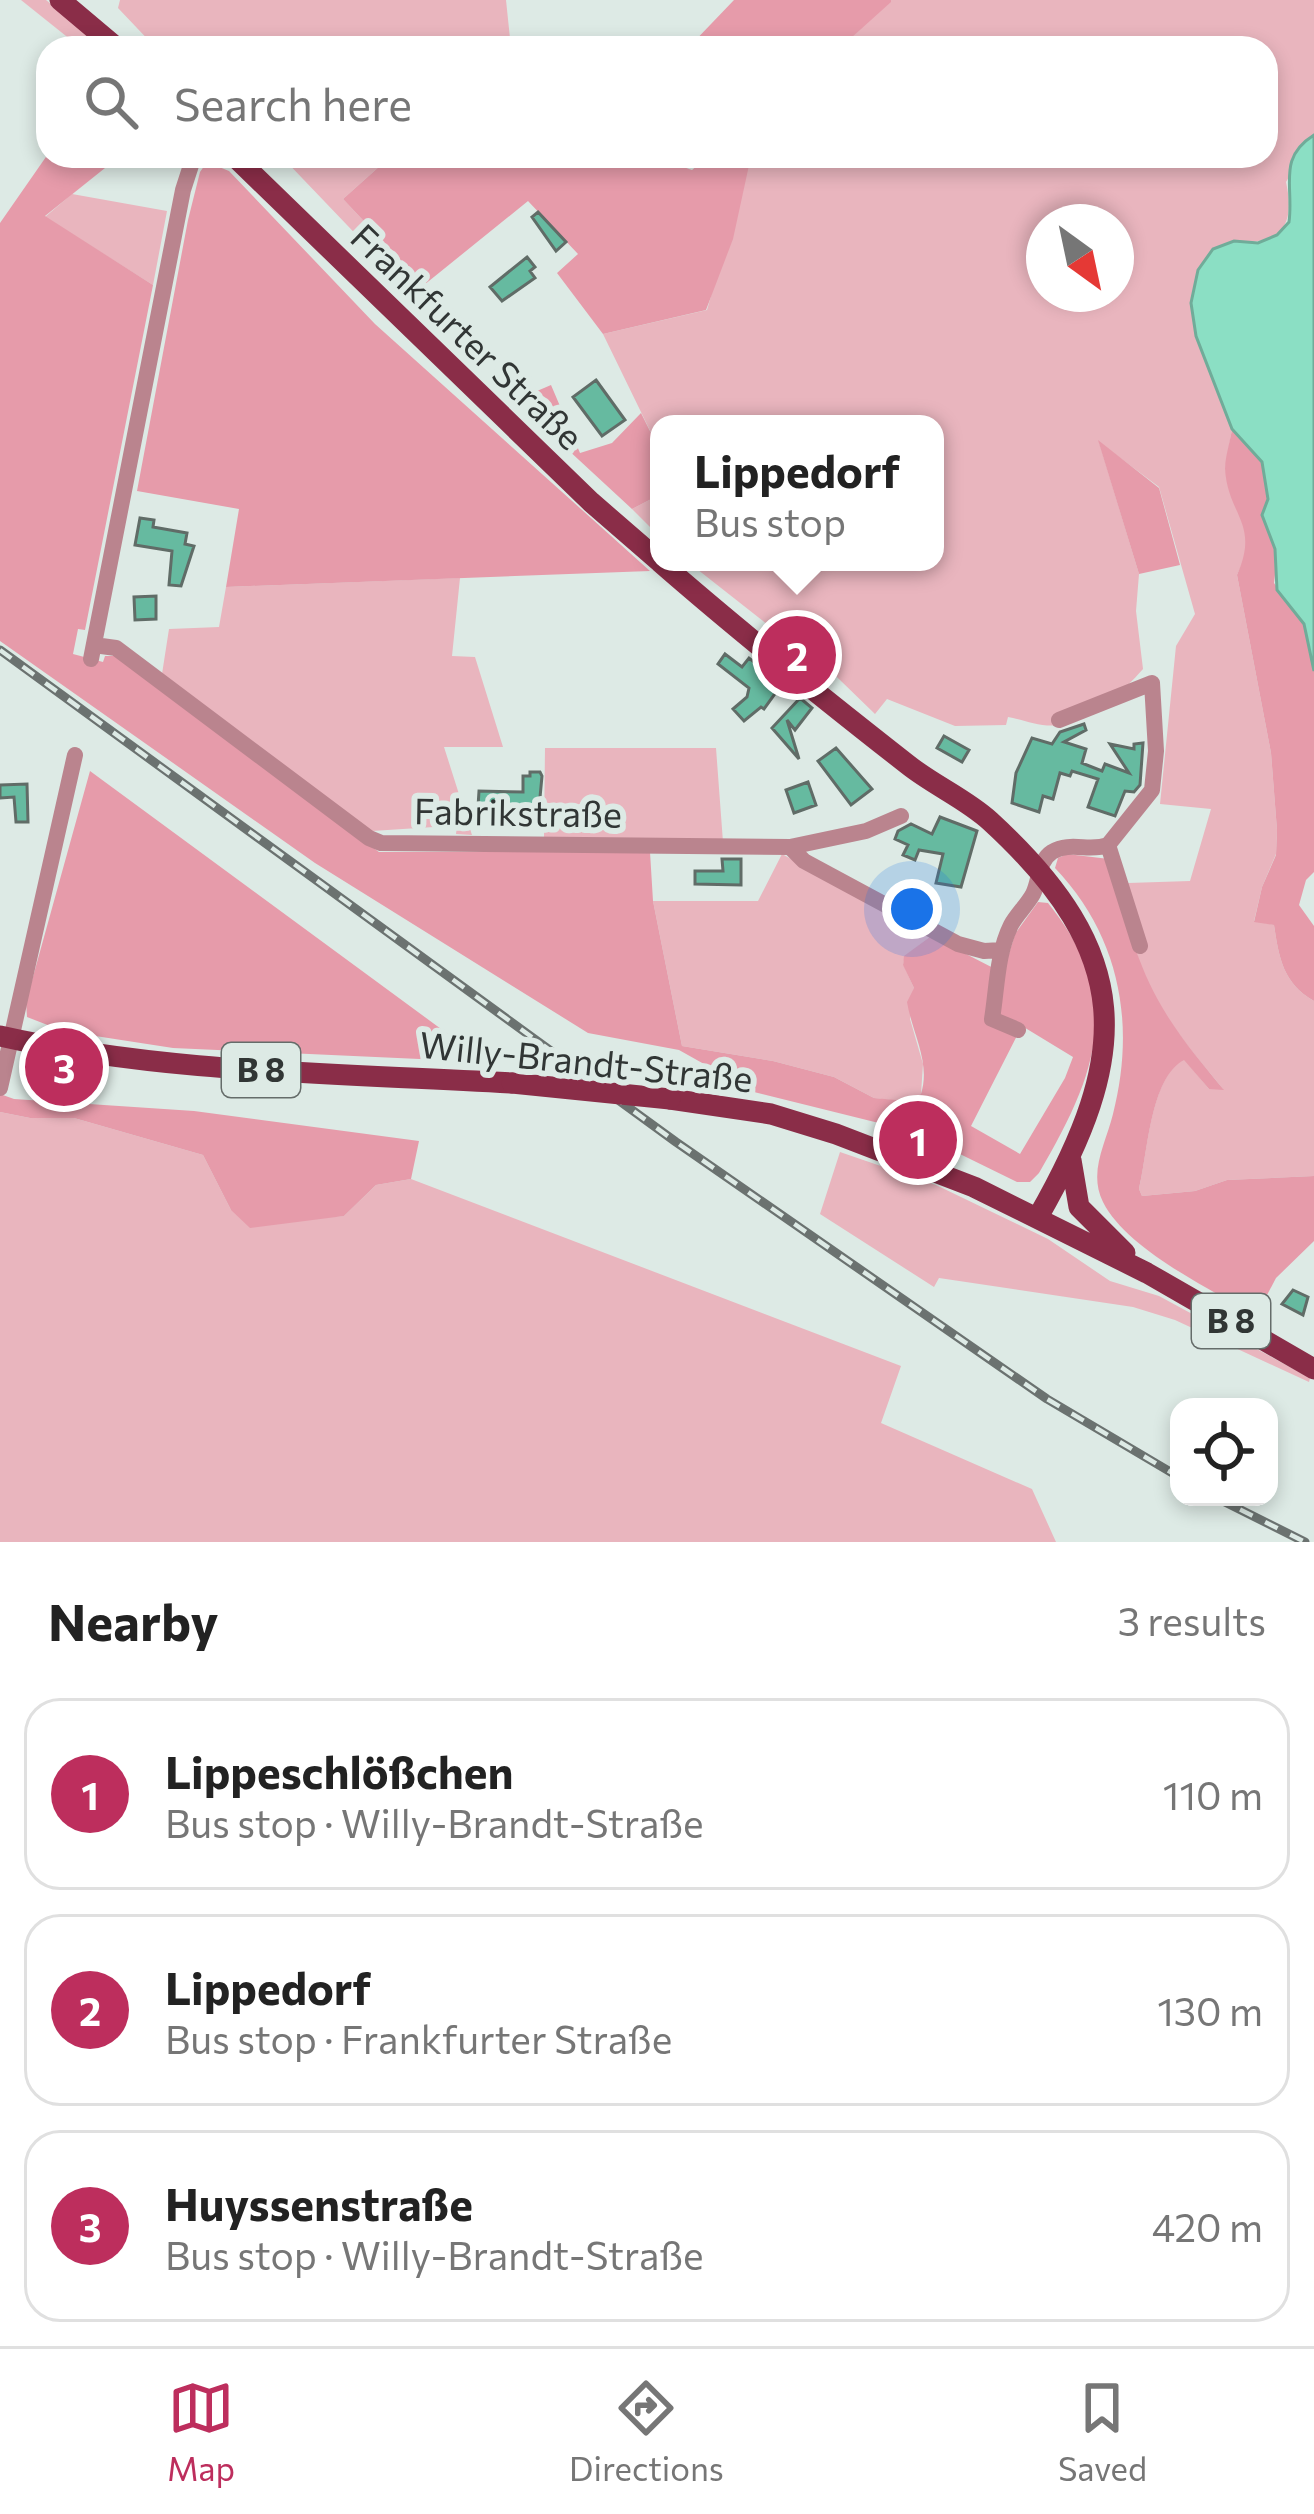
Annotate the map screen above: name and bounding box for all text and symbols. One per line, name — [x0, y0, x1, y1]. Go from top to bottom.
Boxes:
search box — [36, 36, 1278, 168]
icon: search — [78, 69, 144, 135]
text: Search here — [174, 75, 412, 130]
north arrow — [1026, 204, 1134, 312]
street label: Frankfurter Straße — [343, 214, 594, 458]
popup — [650, 415, 944, 571]
text: Lippedorf — [694, 442, 900, 497]
text: Bus stop — [694, 497, 846, 545]
pin: 2 — [758, 610, 836, 700]
street label: Fabrikstraße — [414, 787, 622, 835]
your location — [882, 879, 942, 939]
street label: Willy-Brandt-Straße — [417, 1021, 755, 1099]
pin: 3 — [25, 1022, 103, 1112]
road number: B 8 — [222, 1043, 300, 1097]
pin: 1 — [879, 1095, 957, 1185]
road number: B 8 — [1192, 1294, 1270, 1348]
map controls — [1170, 1398, 1278, 1506]
button: locate — [1170, 1398, 1278, 1506]
text: Nearby — [48, 1589, 218, 1652]
text: 3 results — [1118, 1596, 1266, 1644]
text: Lippeschlößchen — [165, 1743, 514, 1798]
text: 1 — [81, 1770, 99, 1818]
text: 110 m — [1163, 1770, 1263, 1818]
text: Bus stop · Willy-Brandt-Straße — [165, 1798, 704, 1846]
text: Lippedorf — [165, 1959, 371, 2014]
text: 2 — [79, 1986, 101, 2034]
text: 130 m — [1157, 1986, 1263, 2034]
text: Bus stop · Frankfurter Straße — [165, 2014, 672, 2062]
text: Huyssenstraße — [165, 2175, 473, 2230]
text: 3 — [79, 2202, 101, 2250]
text: 420 m — [1152, 2202, 1263, 2250]
text: Bus stop · Willy-Brandt-Straße — [165, 2230, 704, 2278]
tab: Map — [167, 2375, 235, 2488]
tab: Directions — [569, 2375, 724, 2488]
tab: Saved — [1058, 2375, 1147, 2488]

